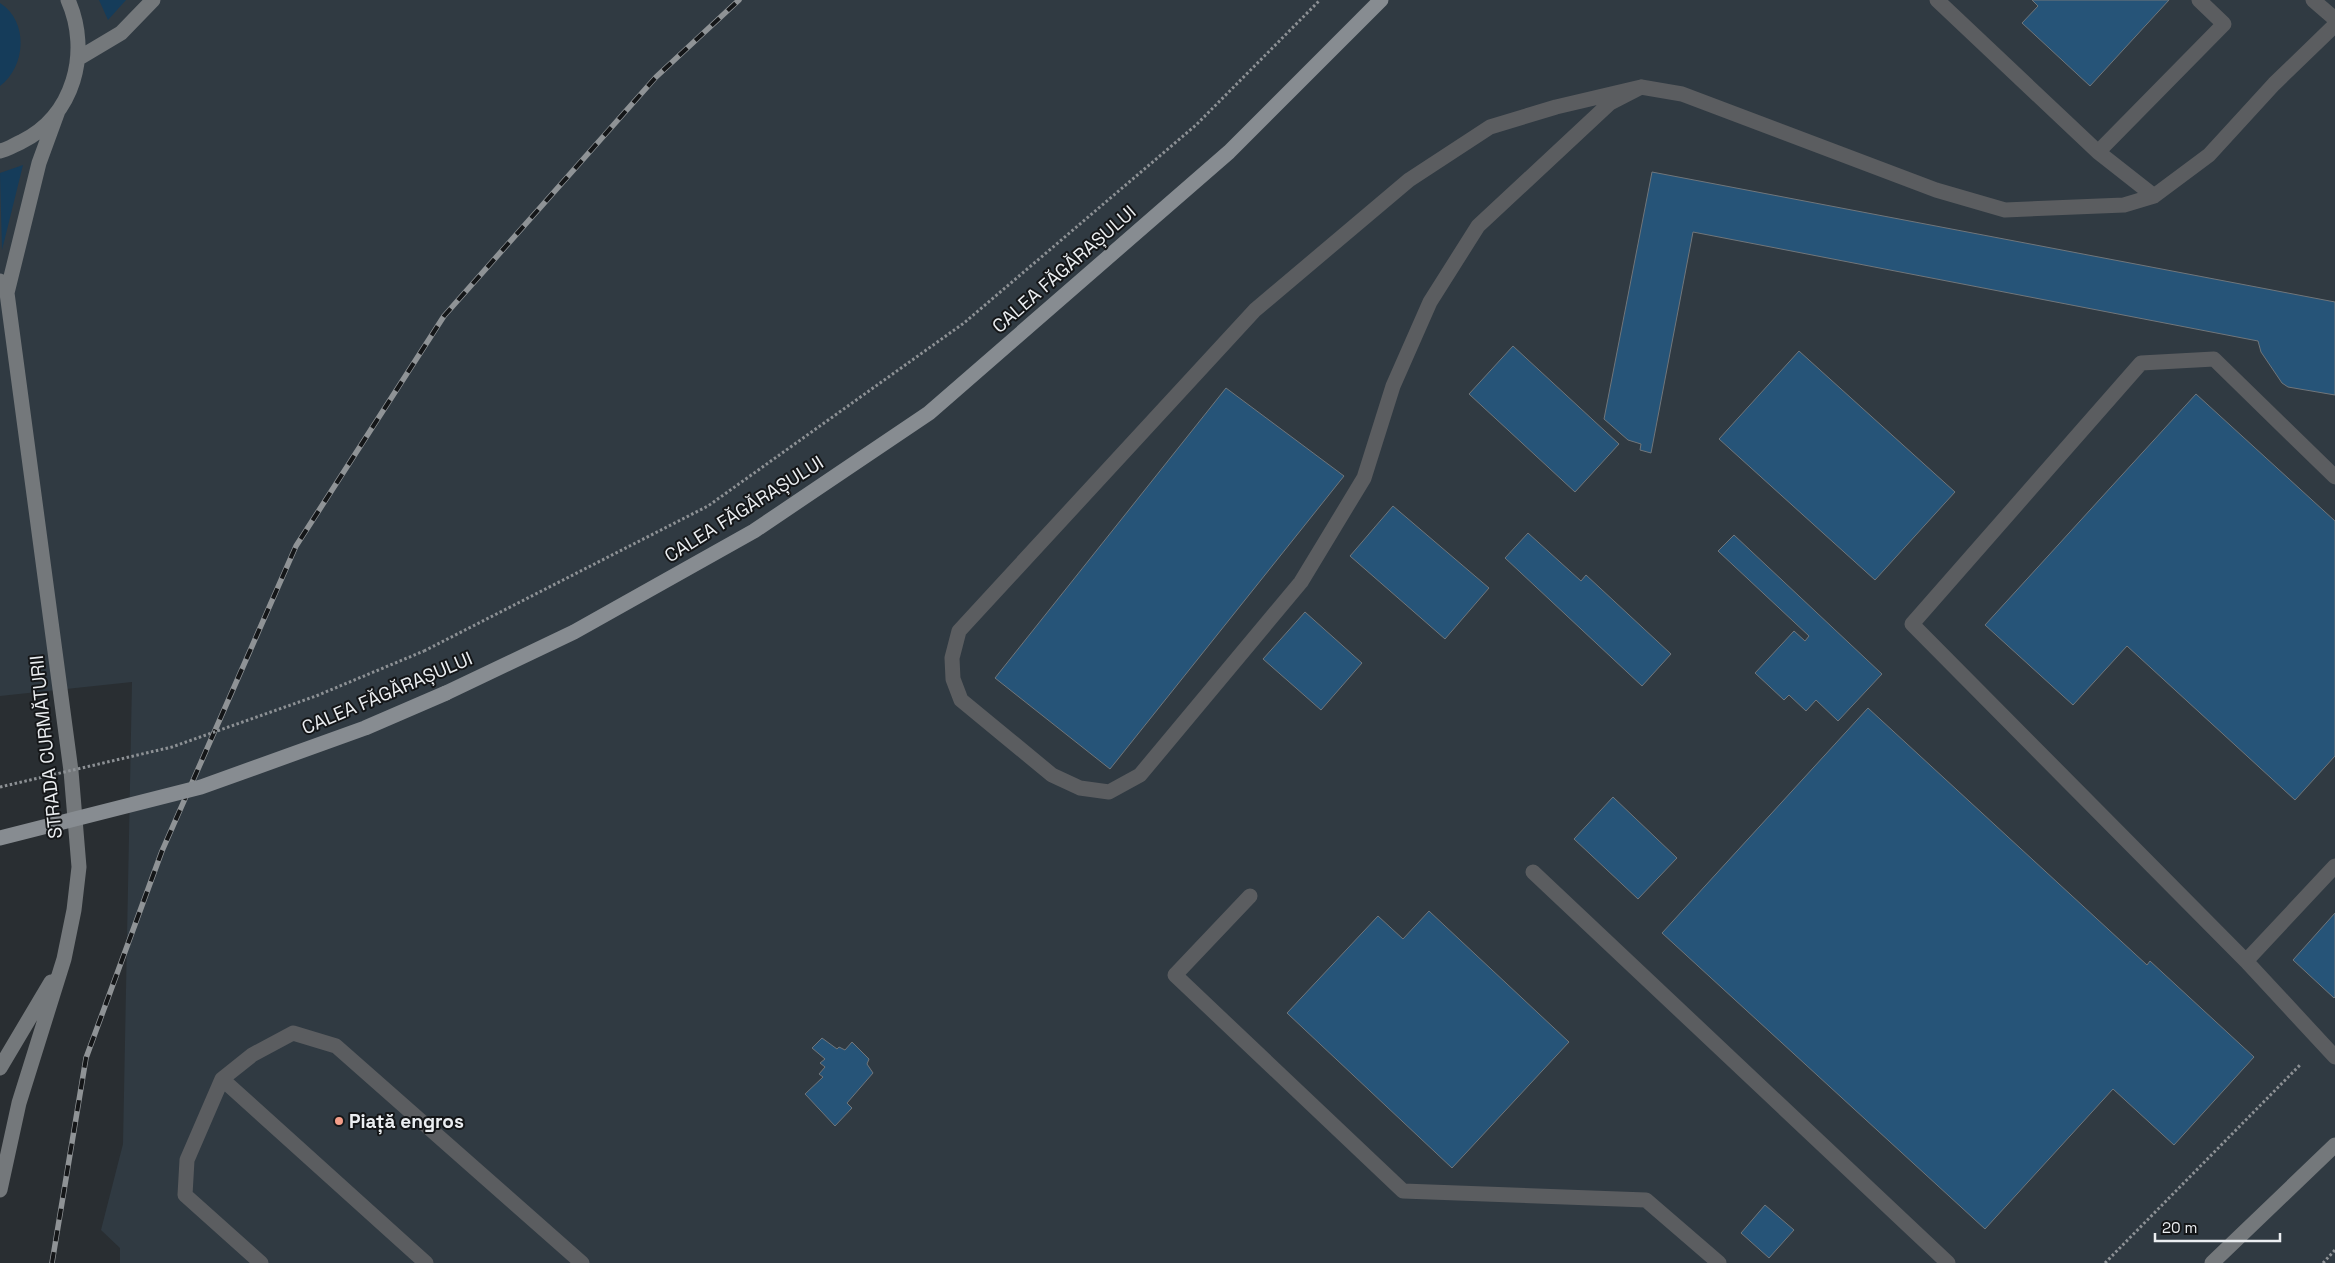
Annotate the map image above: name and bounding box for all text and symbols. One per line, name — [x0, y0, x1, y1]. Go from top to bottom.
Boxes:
street label: CALEA FĂGĂRAȘULUI — [987, 200, 1141, 338]
street label: CALEA FĂGĂRAȘULUI — [660, 450, 828, 568]
street label: CALEA FĂGĂRAȘULUI — [298, 646, 476, 740]
street label: STRADA CURMĂTURII — [24, 654, 68, 840]
place label: Piață engros — [349, 1109, 464, 1135]
marker: Piață engros — [333, 1115, 345, 1127]
scale bar — [2155, 1210, 2280, 1242]
text: 20 m — [2162, 1218, 2197, 1237]

